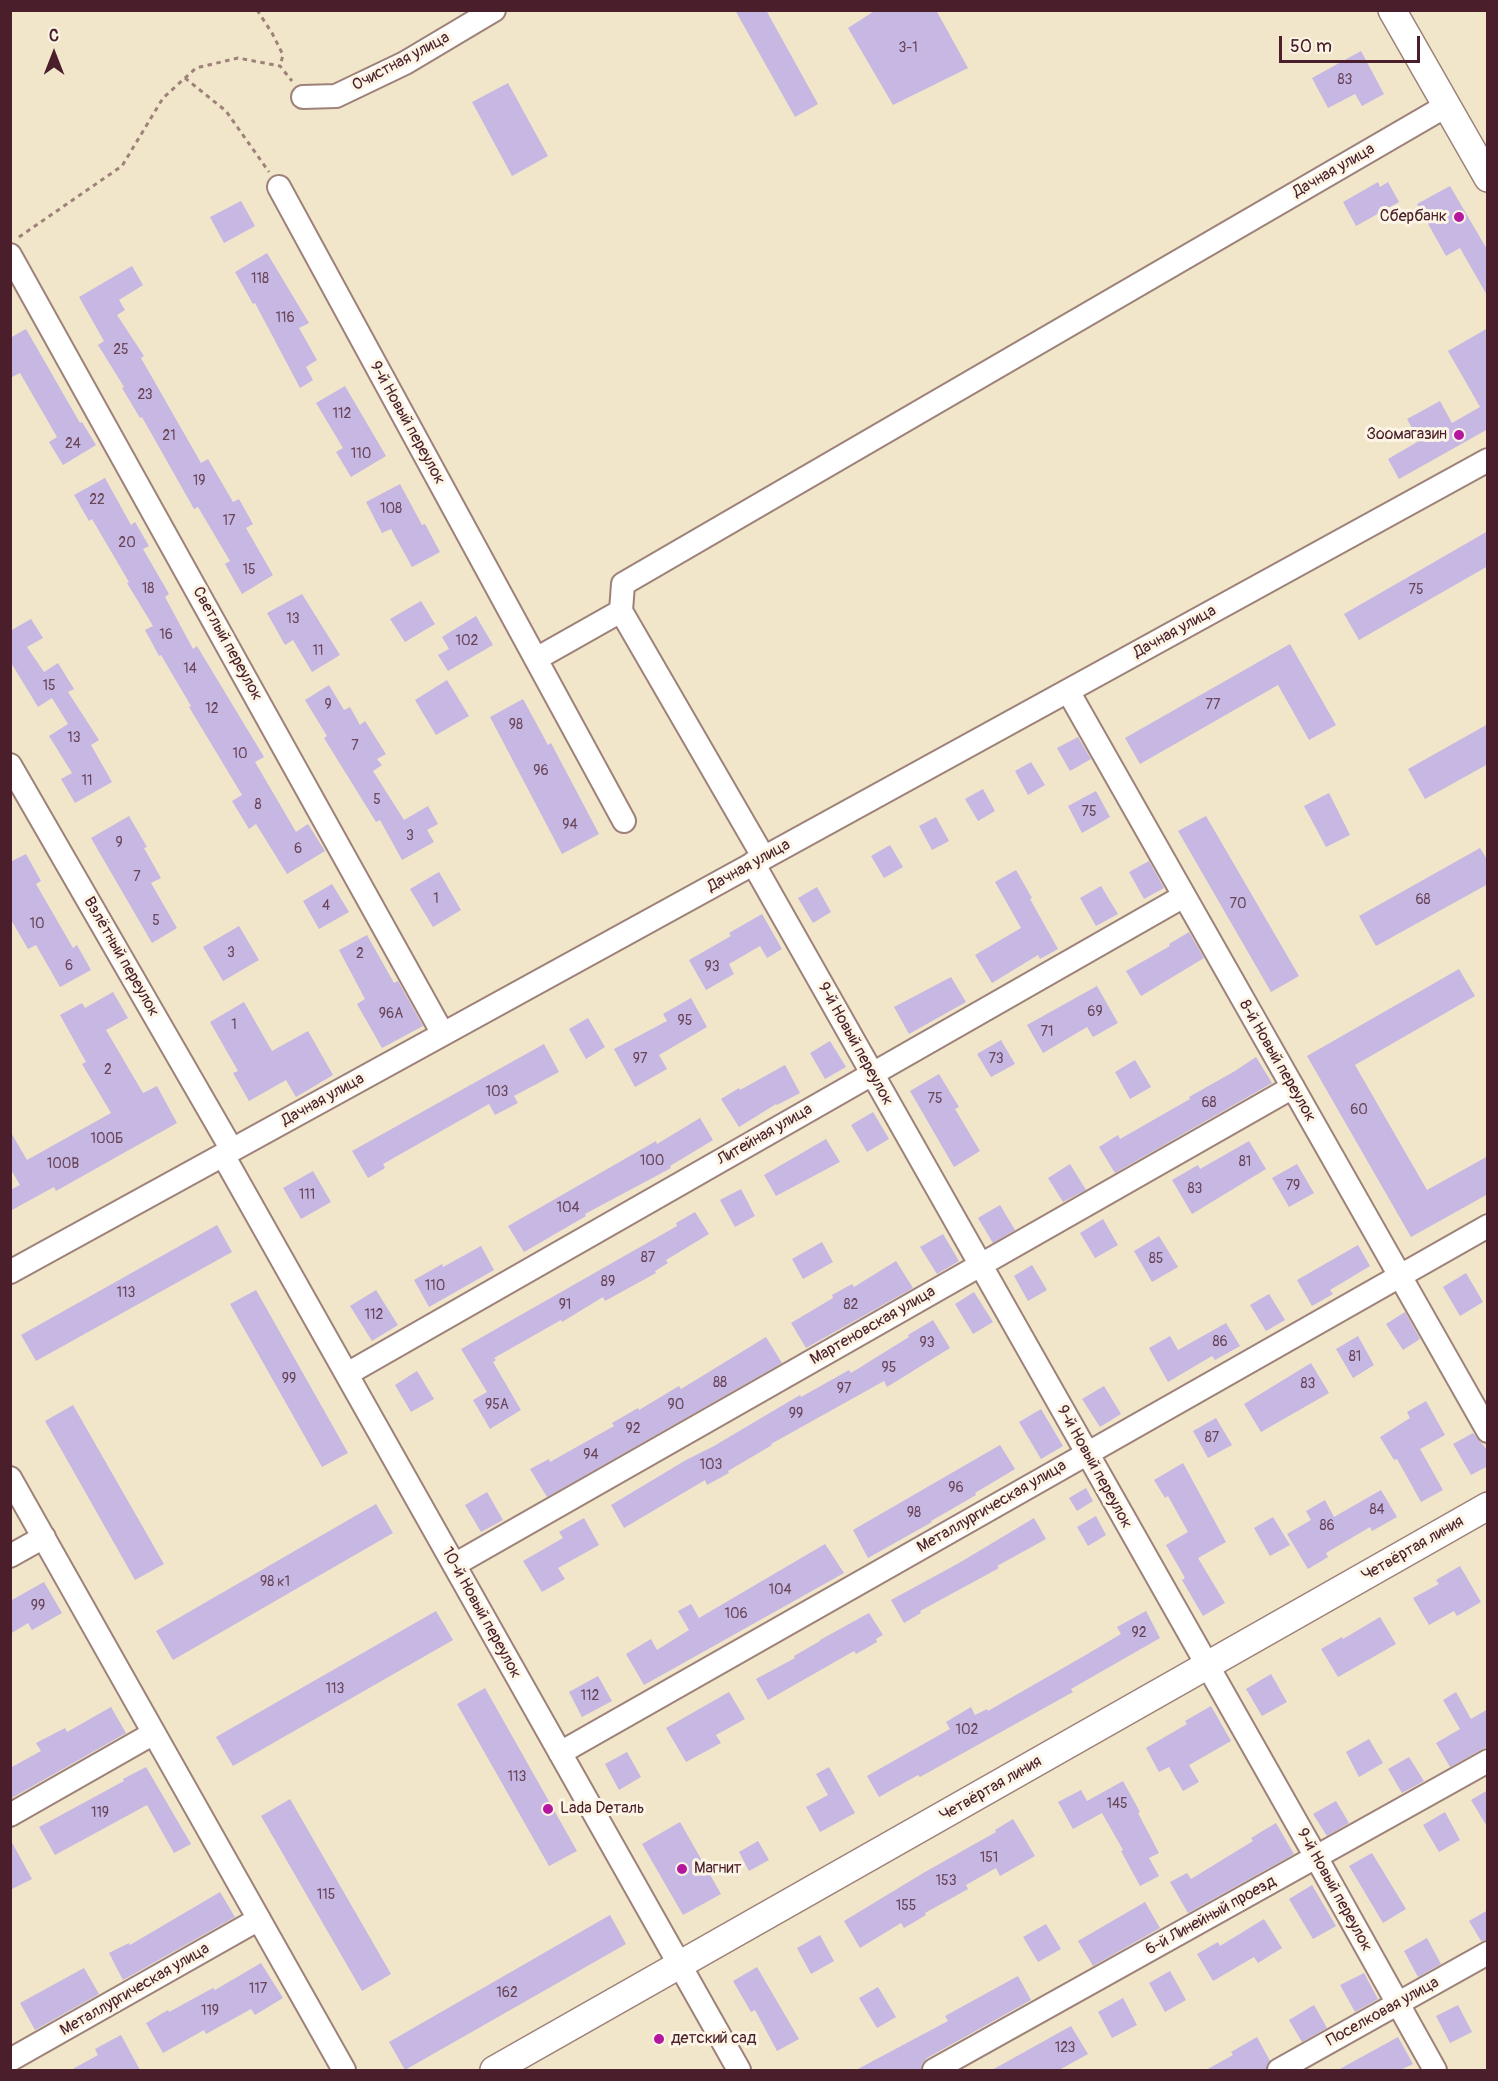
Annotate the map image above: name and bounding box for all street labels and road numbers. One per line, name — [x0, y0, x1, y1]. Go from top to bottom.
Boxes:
street label: Очистная улица — [349, 28, 453, 96]
street label: Дачная улица — [1290, 140, 1378, 202]
street label: 9-й Новый переулок — [365, 358, 449, 488]
street label: Светлый переулок — [188, 584, 266, 704]
street label: Дачная улица — [1130, 601, 1220, 663]
street label: Дачная улица — [704, 835, 794, 897]
street label: Взлётный переулок — [79, 894, 163, 1020]
street label: 9-й Новый переулок — [813, 979, 897, 1109]
street label: 8-й Новый переулок — [1234, 997, 1320, 1125]
street label: Дачная улица — [278, 1069, 368, 1131]
street label: Литейная улица — [714, 1100, 816, 1170]
street label: Мартеновская улица — [807, 1282, 939, 1370]
street label: 9-й Новый переулок — [1052, 1402, 1136, 1532]
street label: Металлургическая улица — [914, 1456, 1070, 1558]
street label: Четвёртая линия — [1359, 1512, 1467, 1586]
street label: 10-й Новый переулок — [437, 1544, 525, 1682]
street label: Четвёртая линия — [937, 1752, 1045, 1826]
street label: 9-й Новый переулок — [1292, 1825, 1376, 1955]
street label: 6-й Линейный проезд — [1142, 1872, 1280, 1960]
street label: Металлургическая улица — [57, 1939, 213, 2041]
street label: Поселковая улица — [1323, 1973, 1443, 2051]

